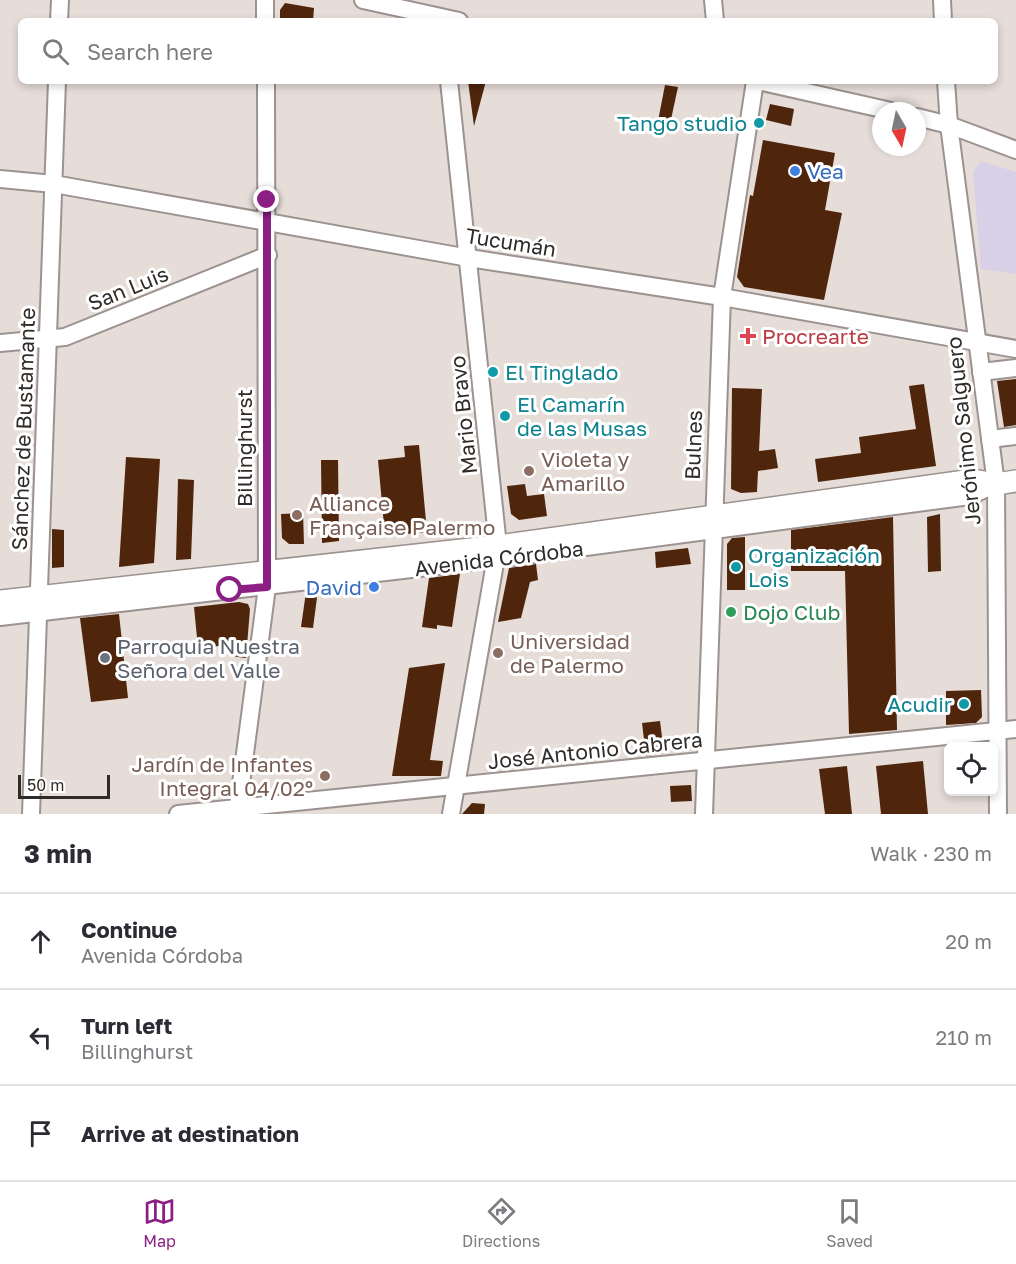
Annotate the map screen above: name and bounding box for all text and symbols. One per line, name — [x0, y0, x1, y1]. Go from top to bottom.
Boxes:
search box — [18, 18, 998, 84]
icon: search — [39, 35, 72, 68]
text: Search here — [87, 38, 213, 65]
north arrow — [872, 102, 926, 156]
place label: Tango studio — [617, 110, 747, 136]
marker: Tango studio — [752, 116, 766, 130]
place label: Vea — [807, 158, 844, 184]
marker: Vea — [788, 164, 802, 178]
route end — [253, 186, 279, 212]
street label: Tucumán — [464, 222, 558, 262]
street label: San Luis — [84, 260, 172, 316]
street label: Sánchez de Bustamante — [6, 307, 40, 551]
place label: Procrearte — [762, 323, 869, 349]
marker: Procrearte — [739, 327, 757, 345]
street label: Jerónimo Salguero — [940, 335, 986, 527]
street label: Mario Bravo — [444, 354, 482, 476]
place label: El Tinglado — [505, 359, 618, 385]
marker: El Tinglado — [486, 365, 500, 379]
street label: Billinghurst — [231, 389, 257, 507]
place label: El Camarín de las Musas — [517, 391, 647, 441]
marker: El Camarín de las Musas — [498, 409, 512, 423]
street label: Bulnes — [679, 410, 707, 480]
place label: Violeta y Amarillo — [541, 446, 630, 496]
marker: Violeta y Amarillo — [522, 464, 536, 478]
place label: Alliance Française Palermo — [309, 490, 495, 540]
marker: Alliance Française Palermo — [290, 508, 304, 522]
street label: Avenida Córdoba — [413, 535, 585, 581]
place label: Organización Lois — [748, 542, 880, 592]
marker: Organización Lois — [729, 560, 743, 574]
place label: David — [306, 574, 362, 600]
route start — [216, 576, 242, 602]
marker: David — [367, 580, 381, 594]
place label: Dojo Club — [743, 599, 840, 625]
marker: Dojo Club — [724, 605, 738, 619]
place label: Universidad de Palermo — [510, 628, 630, 678]
place label: Parroquia Nuestra Señora del Valle — [117, 633, 300, 683]
marker: Universidad de Palermo — [491, 646, 505, 660]
marker: Parroquia Nuestra Señora del Valle — [98, 651, 112, 665]
place label: Acudir — [887, 691, 952, 717]
marker: Acudir — [957, 697, 971, 711]
street label: José Antonio Cabrera — [486, 726, 704, 774]
map controls — [944, 742, 998, 796]
button: locate — [944, 742, 998, 796]
place label: Jardín de Infantes Integral 04/02º — [131, 751, 313, 801]
marker: Jardín de Infantes Integral 04/02º — [318, 769, 332, 783]
scale bar — [18, 772, 110, 800]
text: 50 m — [27, 775, 64, 795]
text: 3 min — [24, 838, 92, 869]
text: Walk · 230 m — [870, 841, 992, 865]
text: Continue — [81, 916, 177, 943]
icon: ahead — [24, 925, 57, 958]
text: 20 m — [945, 929, 992, 953]
text: Avenida Córdoba — [81, 943, 243, 967]
text: Turn left — [81, 1012, 172, 1039]
icon: left — [24, 1021, 57, 1054]
text: 210 m — [936, 1025, 992, 1049]
text: Billinghurst — [81, 1039, 193, 1063]
icon: arrive — [24, 1117, 57, 1150]
text: Arrive at destination — [81, 1120, 299, 1147]
tab: Map — [143, 1195, 176, 1251]
tab: Directions — [462, 1195, 540, 1251]
tab: Saved — [826, 1195, 873, 1251]

